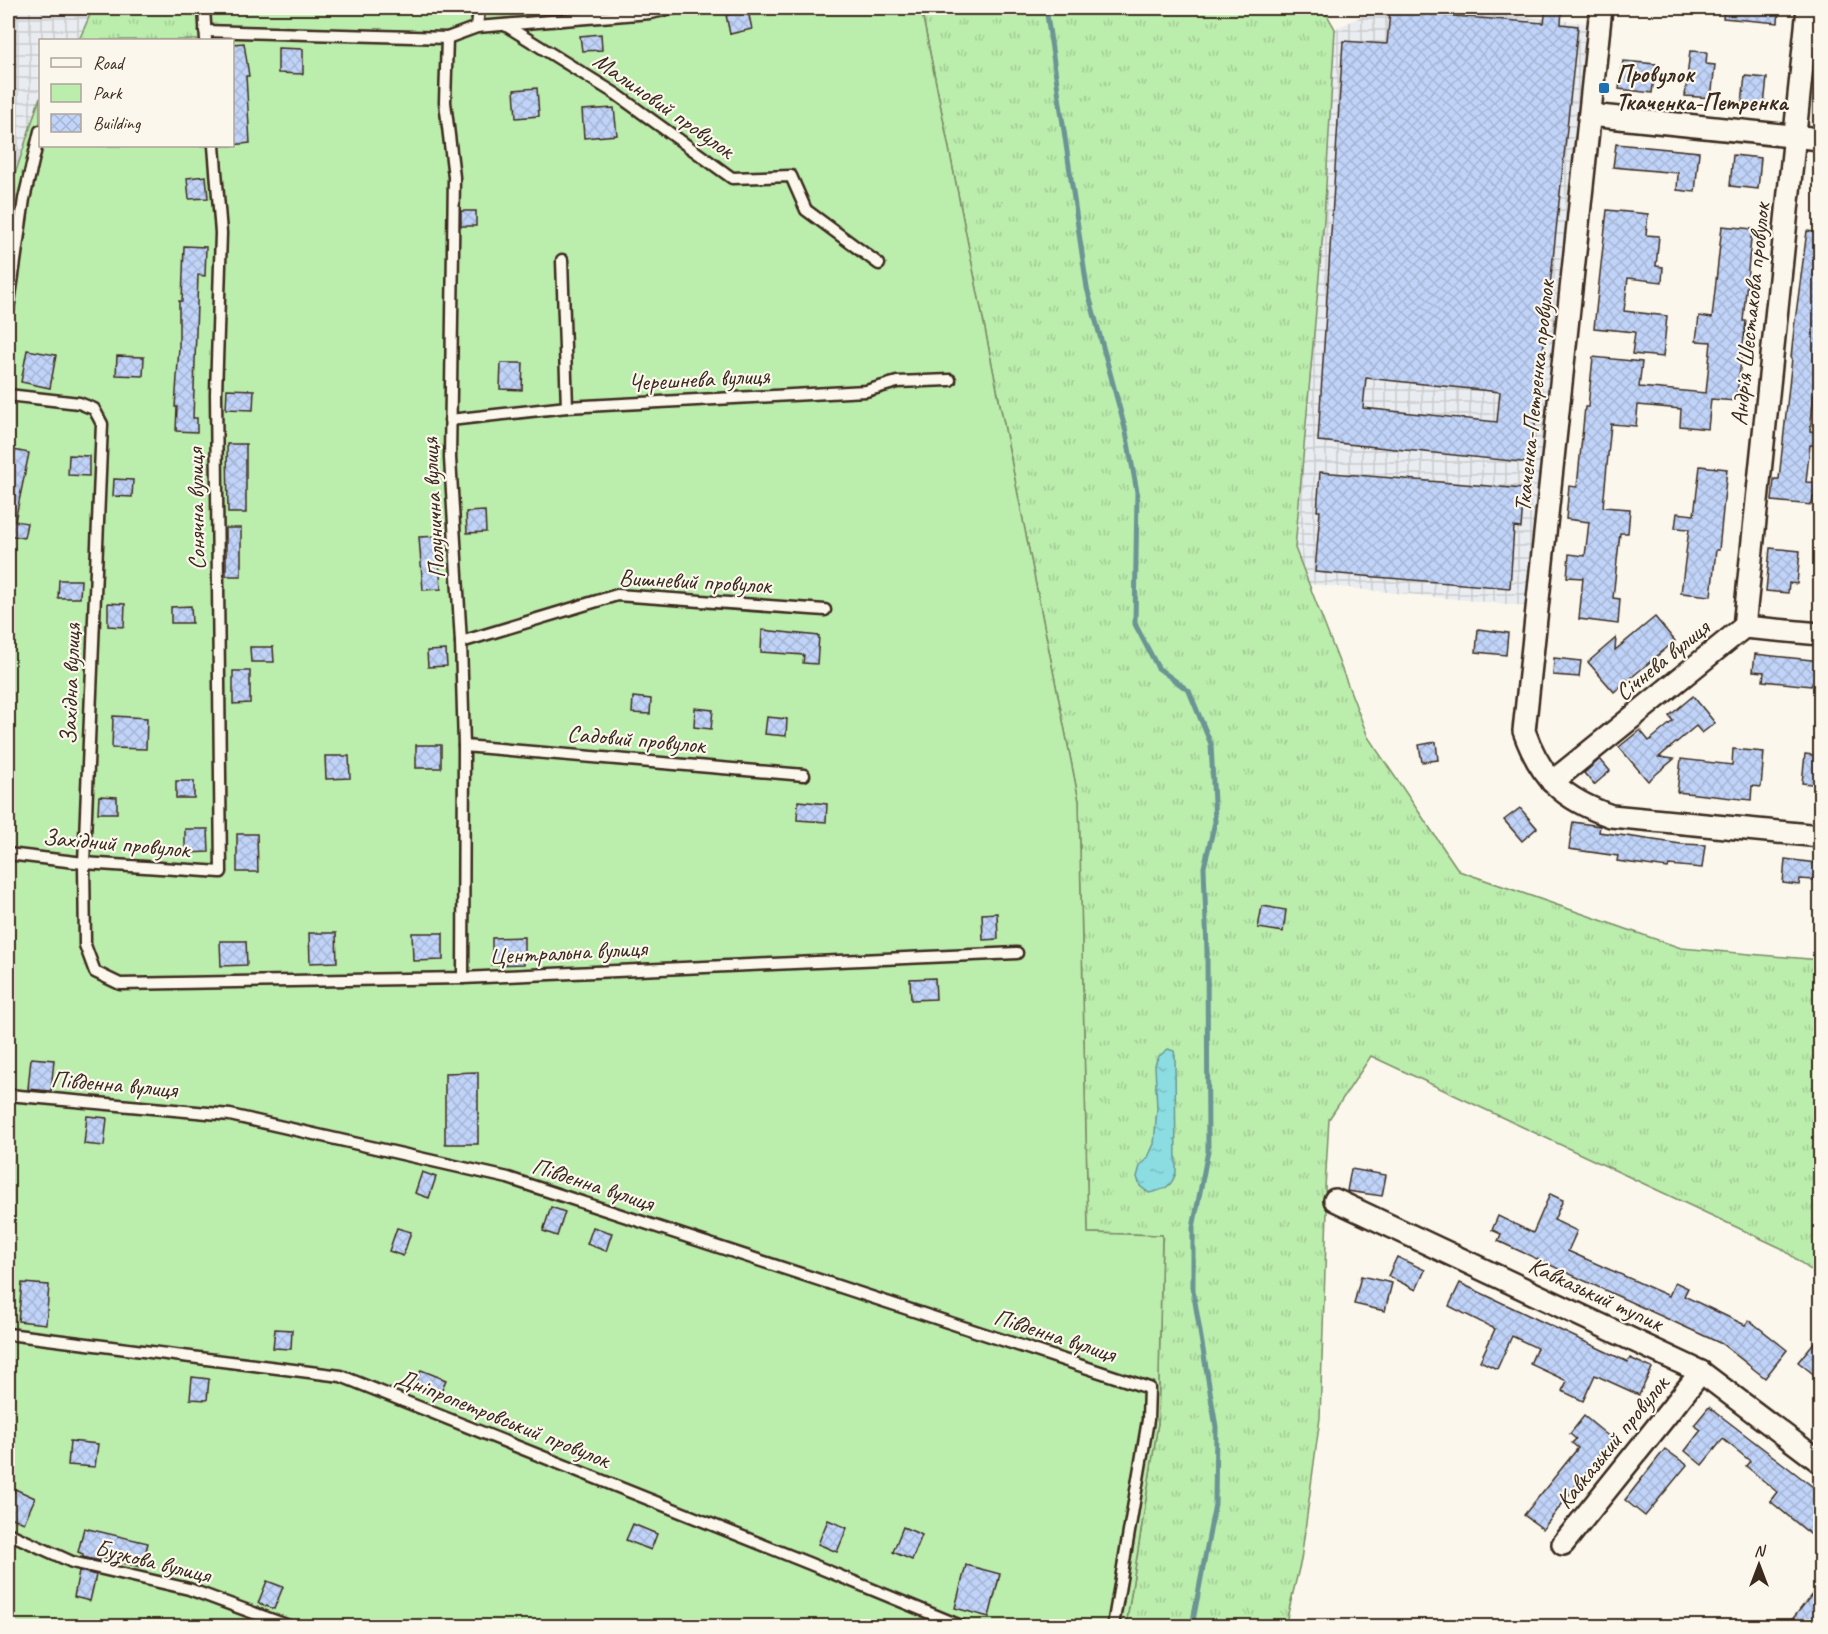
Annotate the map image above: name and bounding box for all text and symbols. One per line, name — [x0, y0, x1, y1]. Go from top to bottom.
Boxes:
legend — [39, 39, 234, 147]
street label: Малиновий провулок — [588, 45, 742, 166]
text: Road — [93, 52, 126, 74]
place label: Провулок Ткаченка-Петренка — [1616, 59, 1790, 117]
marker: Провулок Ткаченка-Петренка — [1597, 81, 1611, 95]
text: Park — [93, 82, 123, 104]
text: Building — [93, 112, 142, 134]
street label: Андрія Шестакова провулок — [1723, 199, 1777, 427]
street label: Ткаченка-Петренка провулок — [1507, 276, 1561, 513]
street label: Черешнева вулиця — [628, 360, 772, 398]
street label: Полунична вулиця — [414, 435, 452, 579]
street label: Сонячна вулиця — [180, 446, 212, 570]
street label: Вишневий провулок — [618, 562, 774, 600]
street label: Січнева вулиця — [1609, 612, 1716, 707]
street label: Західна вулиця — [53, 622, 87, 745]
street label: Садовий провулок — [566, 718, 708, 760]
street label: Західний провулок — [41, 822, 193, 865]
street label: Центральна вулиця — [488, 933, 649, 971]
street label: Південна вулиця — [50, 1064, 180, 1105]
street label: Південна вулиця — [528, 1150, 659, 1218]
street label: Кавказький тупик — [1524, 1250, 1670, 1339]
street label: Південна вулиця — [990, 1301, 1121, 1369]
street label: Дніпропетровський провулок — [392, 1361, 616, 1475]
street label: Кавказький провулок — [1549, 1368, 1676, 1515]
street label: Бузкова вулиця — [92, 1532, 216, 1591]
north arrow — [1729, 1535, 1789, 1595]
text: N — [1754, 1541, 1767, 1561]

